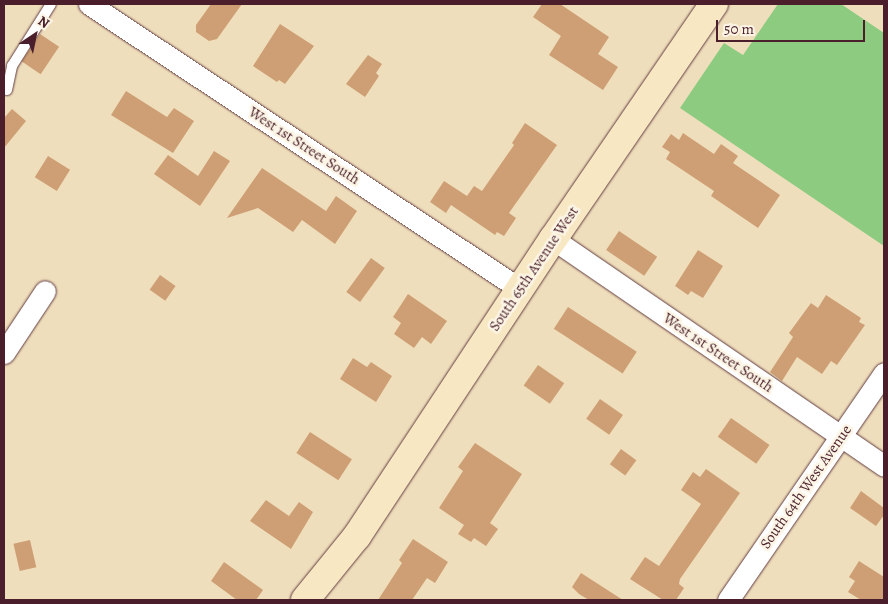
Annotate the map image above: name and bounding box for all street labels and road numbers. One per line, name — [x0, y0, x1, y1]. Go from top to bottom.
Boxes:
street label: West 1st Street South — [245, 103, 363, 189]
street label: South 65th Avenue West — [486, 203, 582, 335]
street label: West 1st Street South — [660, 310, 776, 396]
street label: South 64th West Avenue — [756, 422, 856, 552]

